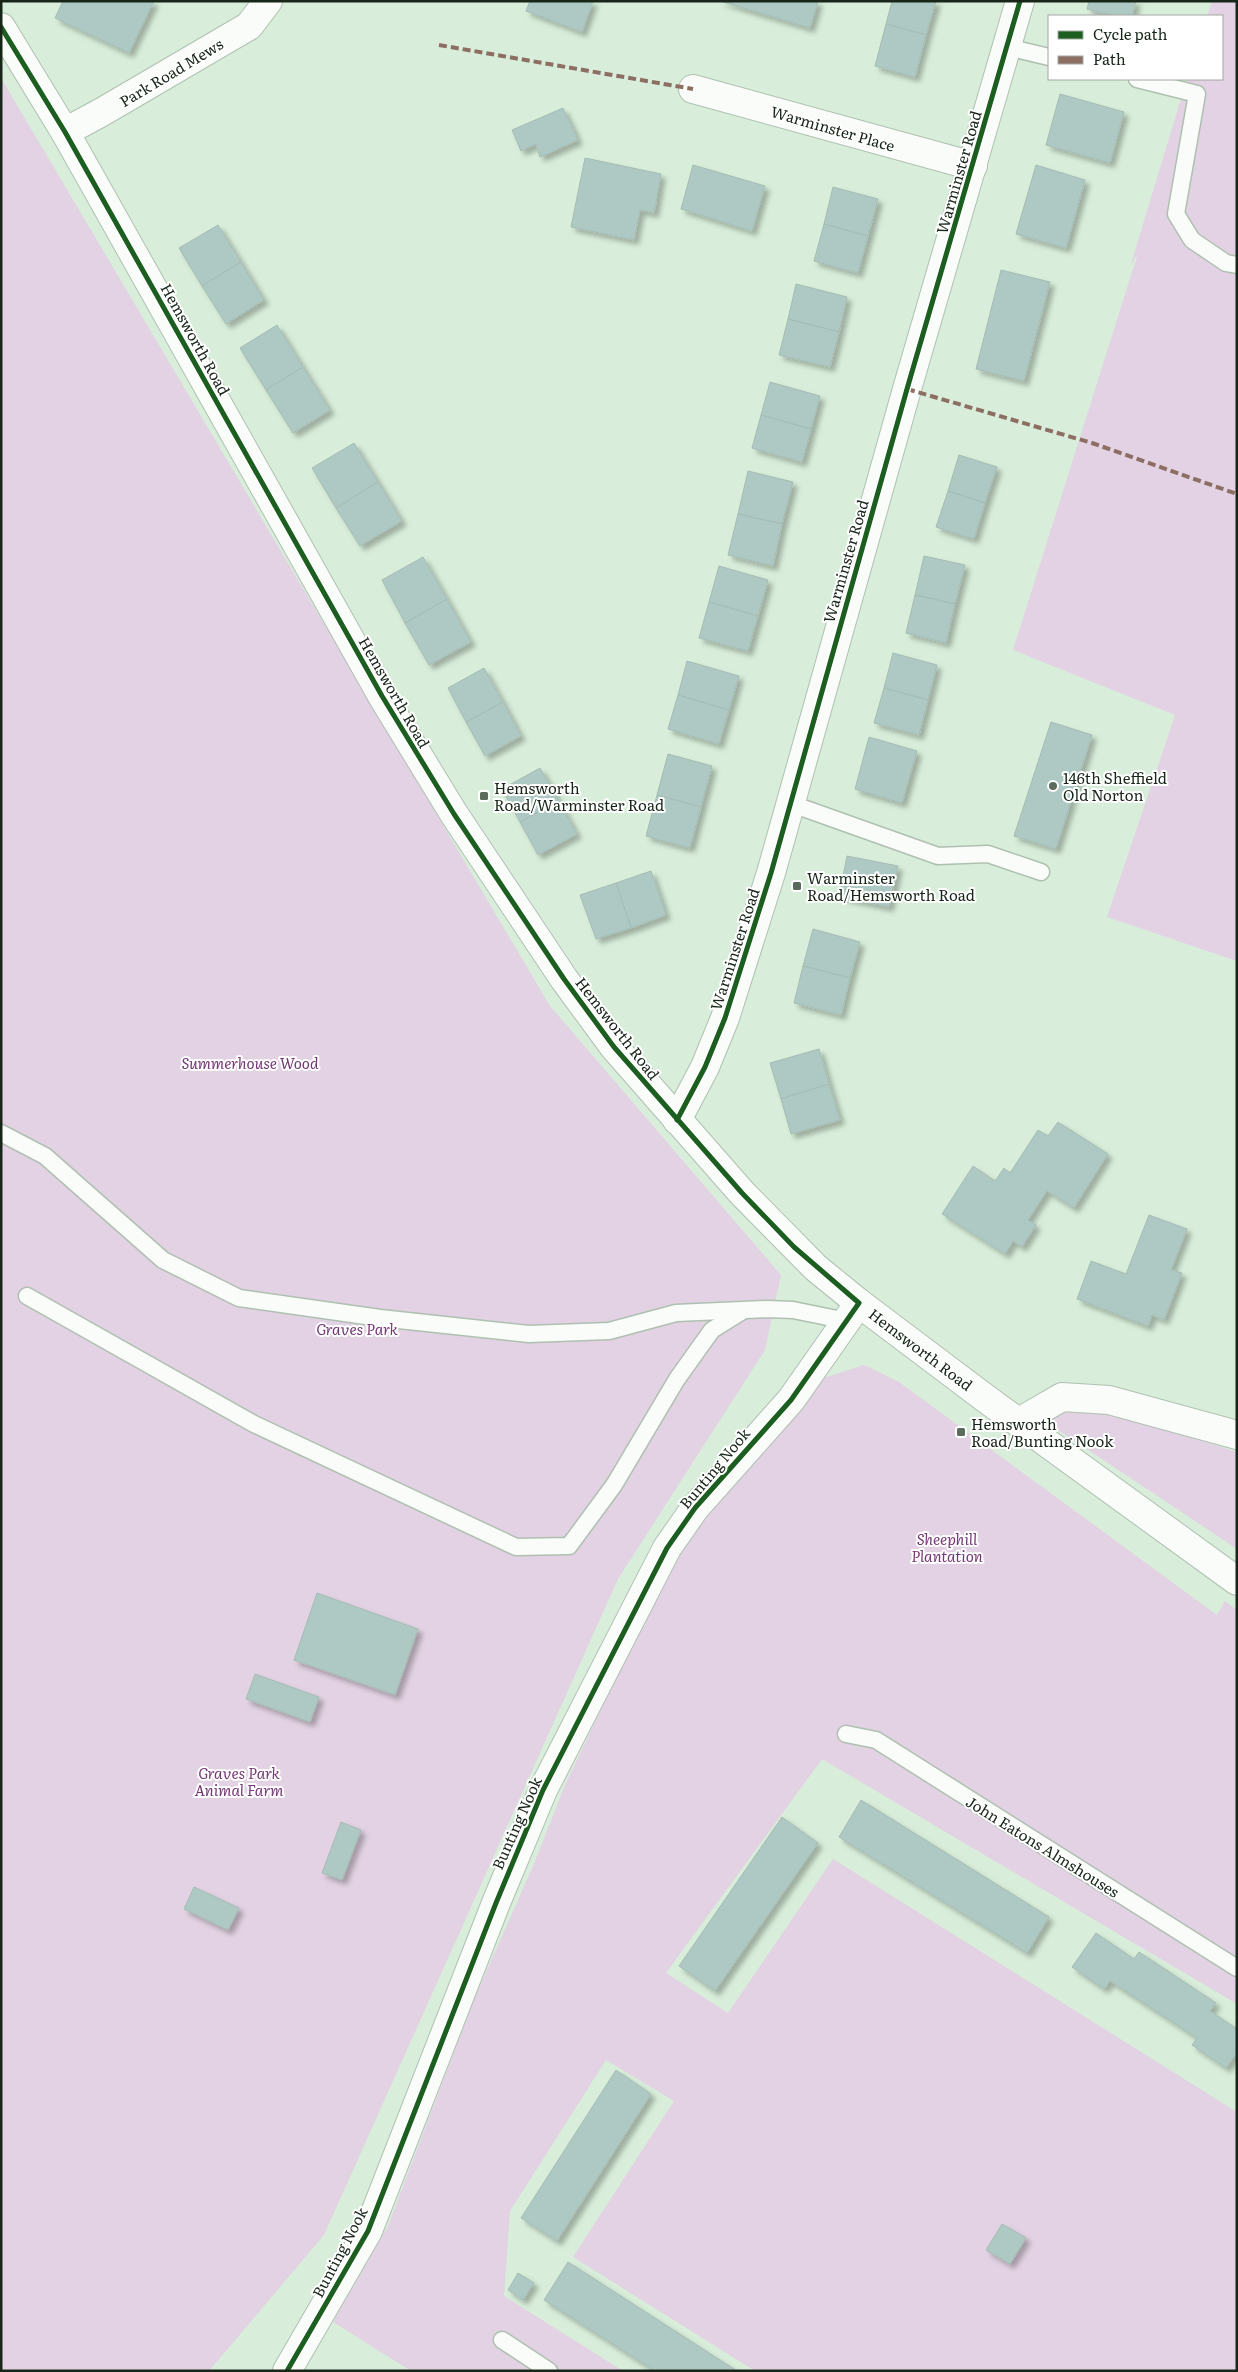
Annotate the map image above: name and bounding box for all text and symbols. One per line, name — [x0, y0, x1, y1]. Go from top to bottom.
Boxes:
legend — [1048, 15, 1223, 80]
text: Cycle path — [1093, 22, 1168, 45]
street label: Park Road Mews — [115, 32, 227, 112]
text: Path — [1093, 47, 1126, 70]
street label: Warminster Place — [768, 99, 898, 157]
street label: Warminster Road — [929, 108, 987, 236]
street label: Hemsworth Road — [156, 279, 236, 399]
street label: Warminster Road — [816, 497, 874, 625]
street label: Hemsworth Road — [354, 632, 436, 752]
place label: 146th Sheffield Old Norton — [1063, 766, 1167, 806]
place label: Hemsworth Road/Warminster Road — [494, 776, 664, 816]
marker: 146th Sheffield Old Norton — [1047, 780, 1059, 792]
marker: Hemsworth Road/Warminster Road — [478, 790, 490, 802]
place label: Warminster Road/Hemsworth Road — [807, 866, 975, 906]
marker: Warminster Road/Hemsworth Road — [791, 880, 803, 892]
street label: Warminster Road — [703, 885, 765, 1013]
street label: Hemsworth Road — [570, 972, 666, 1084]
park label: Summerhouse Wood — [182, 1051, 319, 1074]
street label: Hemsworth Road — [864, 1302, 978, 1396]
park label: Graves Park — [316, 1317, 399, 1340]
place label: Hemsworth Road/Bunting Nook — [971, 1412, 1114, 1452]
street label: Bunting Nook — [673, 1422, 755, 1514]
marker: Hemsworth Road/Bunting Nook — [955, 1426, 967, 1438]
park label: Sheephill Plantation — [911, 1527, 983, 1567]
park label: Graves Park Animal Farm — [194, 1761, 284, 1801]
street label: Bunting Nook — [485, 1772, 547, 1873]
street label: John Eatons Almshouses — [962, 1789, 1124, 1903]
street label: Bunting Nook — [305, 2202, 373, 2301]

